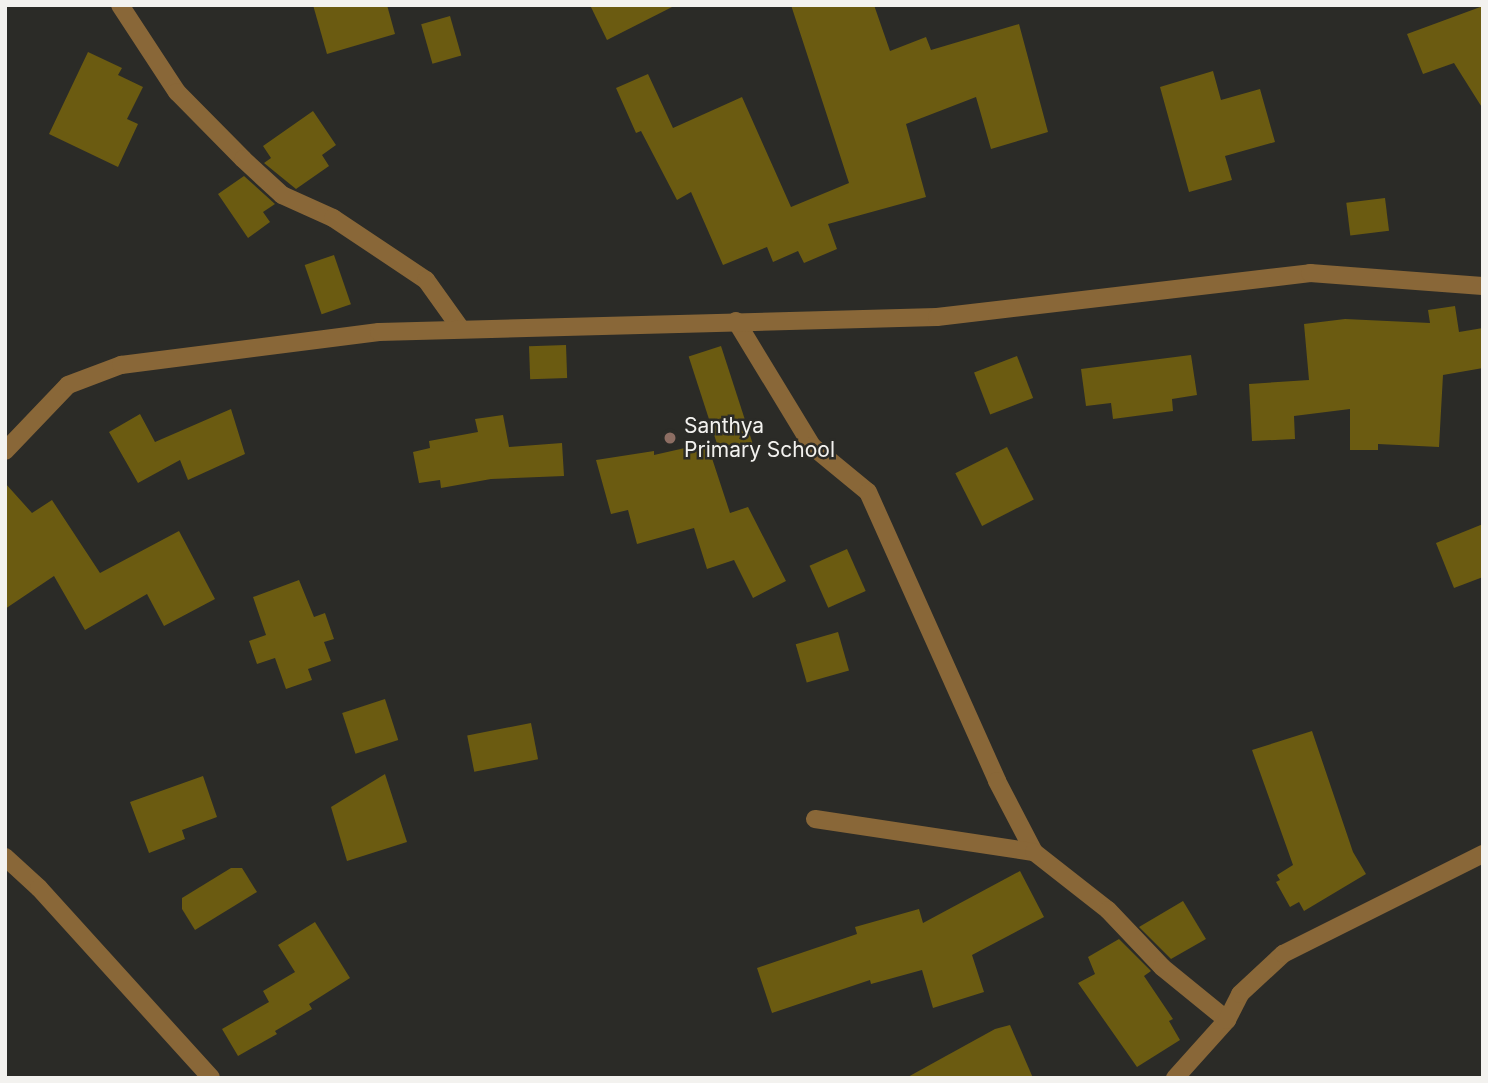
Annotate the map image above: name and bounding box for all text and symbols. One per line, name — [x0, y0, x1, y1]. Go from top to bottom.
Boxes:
place label: Santhya Primary School — [684, 413, 835, 463]
marker: Santhya Primary School — [662, 430, 678, 446]

